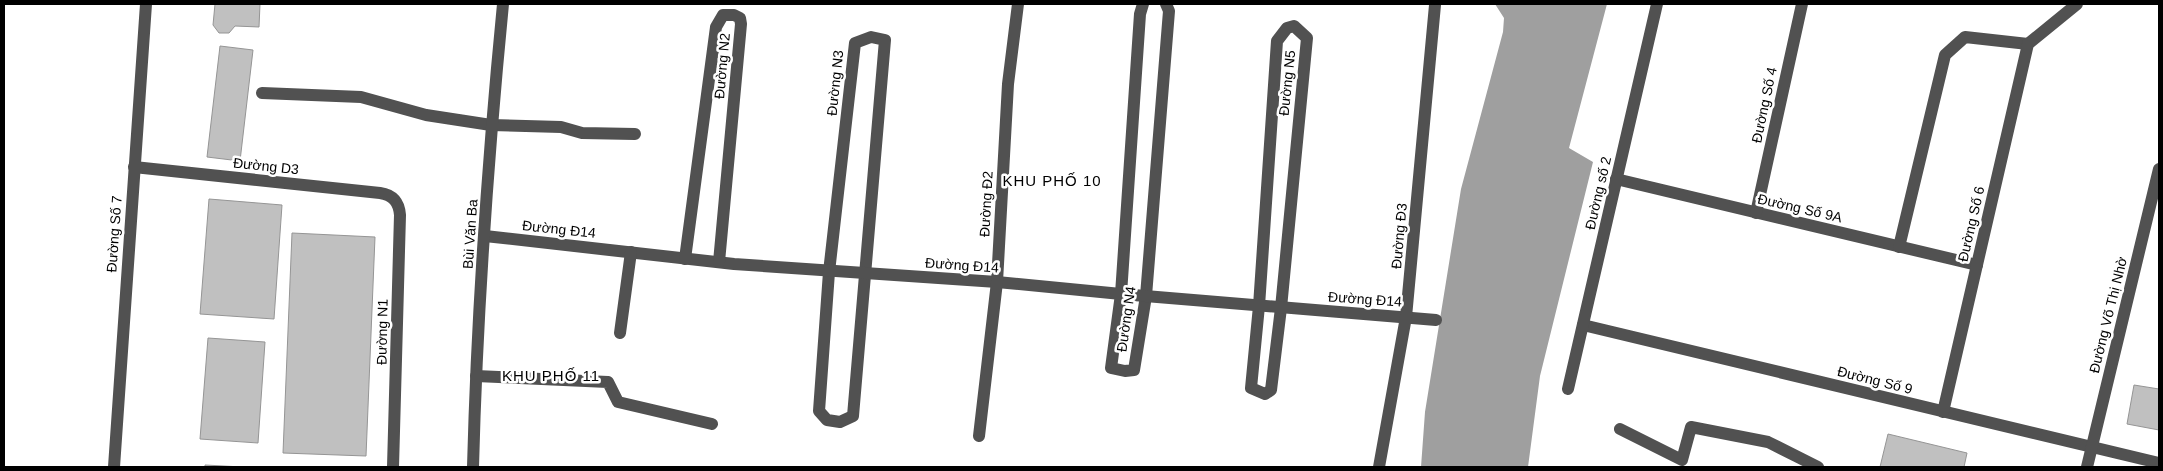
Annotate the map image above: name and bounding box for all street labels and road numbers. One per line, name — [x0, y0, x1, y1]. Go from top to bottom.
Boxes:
street label: Đường N2 — [711, 32, 733, 100]
street label: Đường N3 — [824, 49, 846, 117]
street label: Đường N5 — [1276, 49, 1298, 117]
street label: Đường Số 4 — [1748, 66, 1780, 144]
street label: Đường D3 — [232, 155, 300, 177]
street label: Đường số 2 — [1582, 155, 1614, 231]
street label: Đường Đ2 — [976, 170, 996, 237]
street label: Đường Số 6 — [1955, 185, 1987, 263]
street label: Đường Số 9A — [1756, 191, 1844, 226]
street label: Đường Số 7 — [103, 195, 125, 273]
street label: Bùi Văn Ba — [460, 198, 480, 270]
street label: Đường Đ3 — [1388, 202, 1410, 270]
street label: Đường Đ14 — [521, 217, 597, 241]
street label: Đường Đ14 — [925, 254, 1000, 276]
street label: Đường Võ Thị Nhờ — [2086, 255, 2130, 375]
street label: Đường N4 — [1113, 285, 1139, 353]
street label: Đường Đ14 — [1328, 288, 1403, 310]
street label: Đường N1 — [373, 299, 391, 365]
street label: Đường Số 9 — [1836, 363, 1914, 397]

